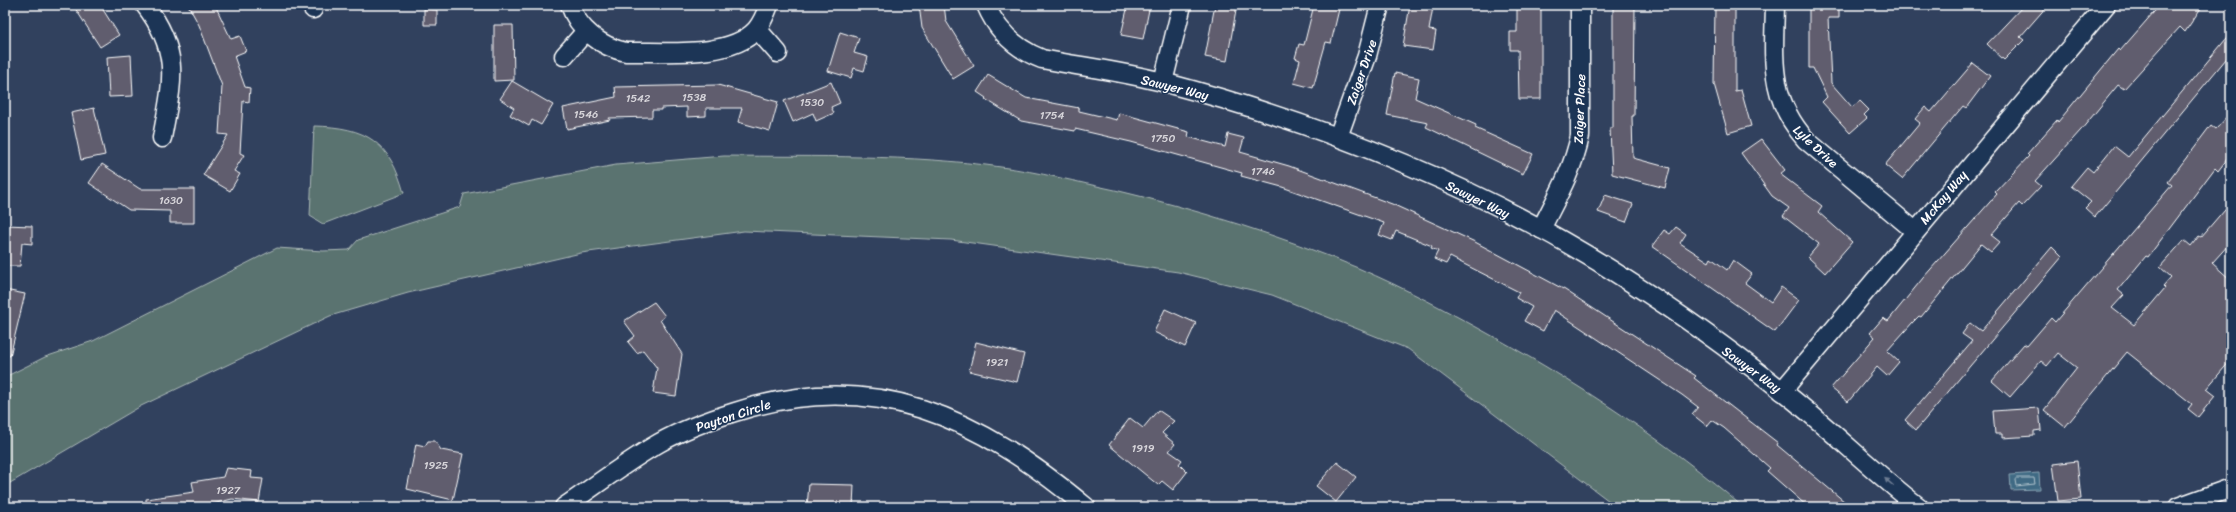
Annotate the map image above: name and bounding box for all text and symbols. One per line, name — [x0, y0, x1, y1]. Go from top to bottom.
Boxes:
street label: Zaiger Drive — [1340, 36, 1384, 108]
street label: Sawyer Way — [1139, 68, 1211, 107]
street label: Zaiger Place — [1567, 73, 1592, 144]
house number: 1538 — [682, 88, 706, 107]
house number: 1542 — [626, 89, 651, 108]
house number: 1530 — [800, 93, 824, 112]
house number: 1546 — [574, 105, 598, 124]
house number: 1754 — [1040, 106, 1064, 125]
street label: Lyle Drive — [1788, 119, 1844, 174]
house number: 1750 — [1151, 129, 1175, 148]
house number: 1746 — [1251, 162, 1275, 181]
street label: McKay Way — [1914, 165, 1973, 230]
street label: Sawyer Way — [1442, 174, 1514, 225]
house number: 1630 — [159, 191, 183, 210]
street label: Sawyer Way — [1717, 340, 1787, 399]
house number: 1921 — [986, 353, 1009, 372]
street label: Payton Circle — [693, 392, 774, 438]
house number: 1919 — [1132, 439, 1155, 458]
house number: 1925 — [424, 456, 449, 475]
one-way arrow — [1884, 478, 1894, 487]
house number: 1927 — [216, 481, 241, 500]

